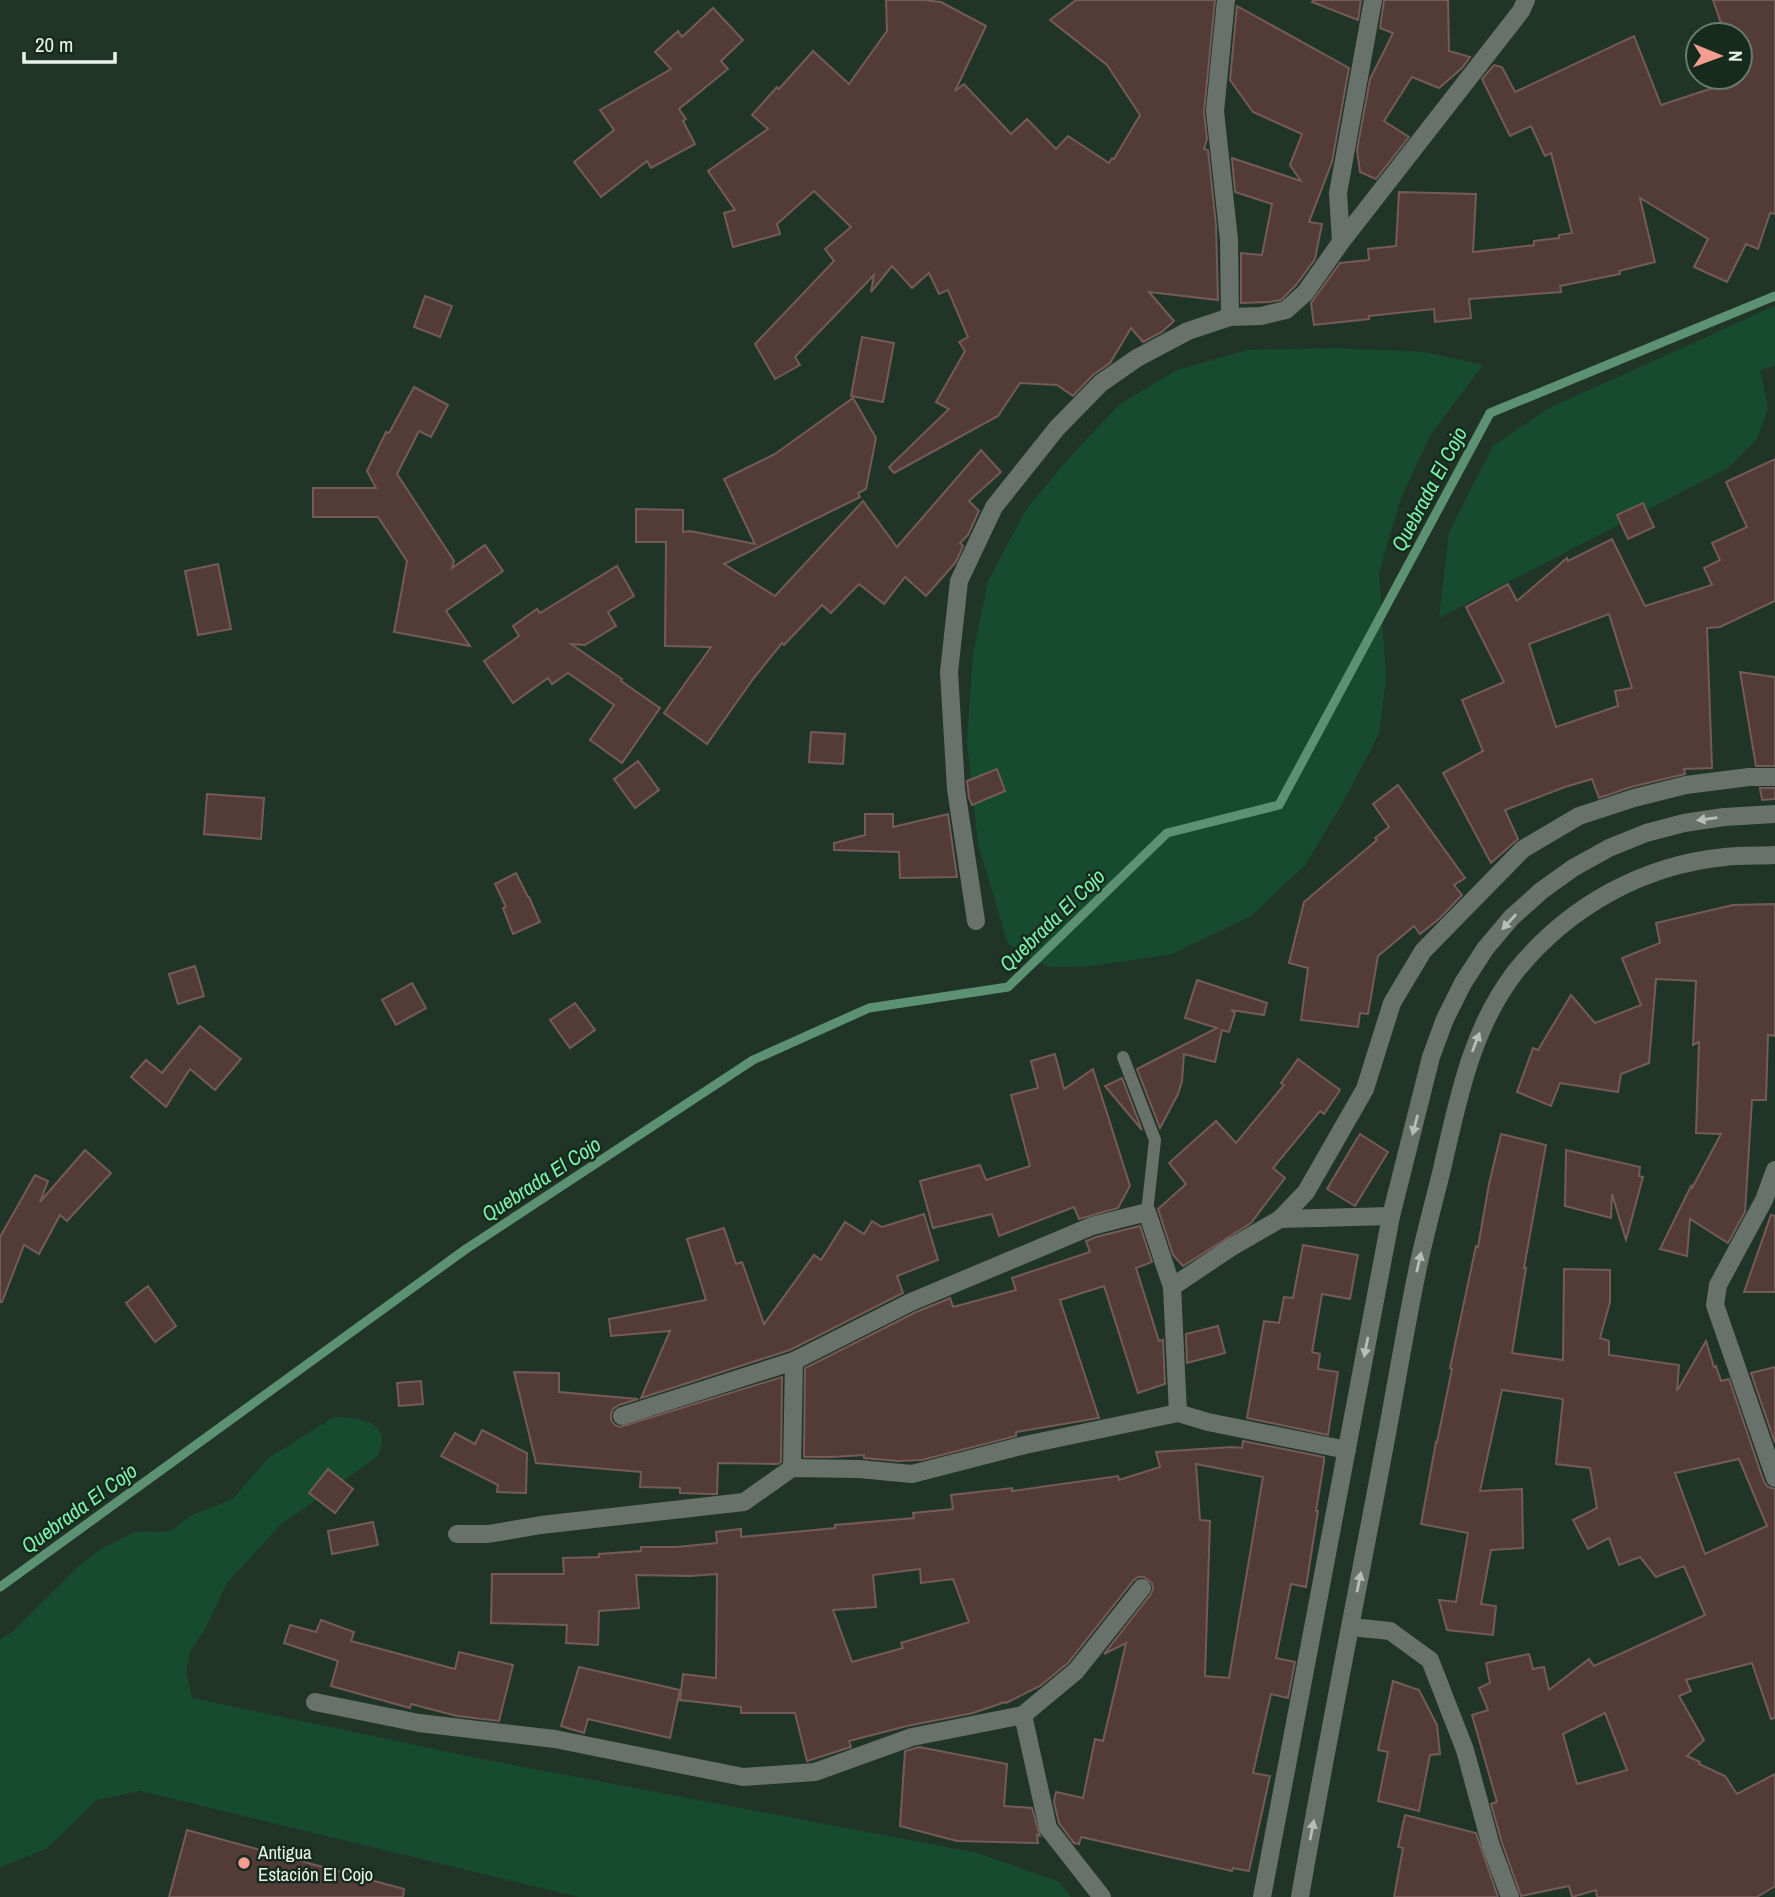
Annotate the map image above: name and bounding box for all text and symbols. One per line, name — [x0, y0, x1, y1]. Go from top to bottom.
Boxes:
scale bar — [24, 21, 116, 65]
north arrow — [1684, 21, 1754, 91]
text: 20 m — [35, 30, 73, 59]
text: N — [1723, 50, 1749, 62]
water label: Quebrada El Cojo — [1384, 422, 1474, 556]
one-way arrow — [1696, 814, 1718, 825]
water label: Quebrada El Cojo — [993, 862, 1111, 978]
one-way arrow — [1501, 913, 1517, 931]
one-way arrow — [1471, 1032, 1482, 1053]
one-way arrow — [1409, 1114, 1420, 1136]
water label: Quebrada El Cojo — [476, 1130, 606, 1228]
one-way arrow — [1414, 1251, 1425, 1273]
one-way arrow — [1361, 1336, 1372, 1358]
water label: Quebrada El Cojo — [15, 1456, 143, 1560]
one-way arrow — [1354, 1571, 1365, 1593]
one-way arrow — [1307, 1819, 1318, 1841]
place label: Antigua Estación El Cojo — [257, 1839, 373, 1887]
marker: Antigua Estación El Cojo — [236, 1855, 252, 1871]

